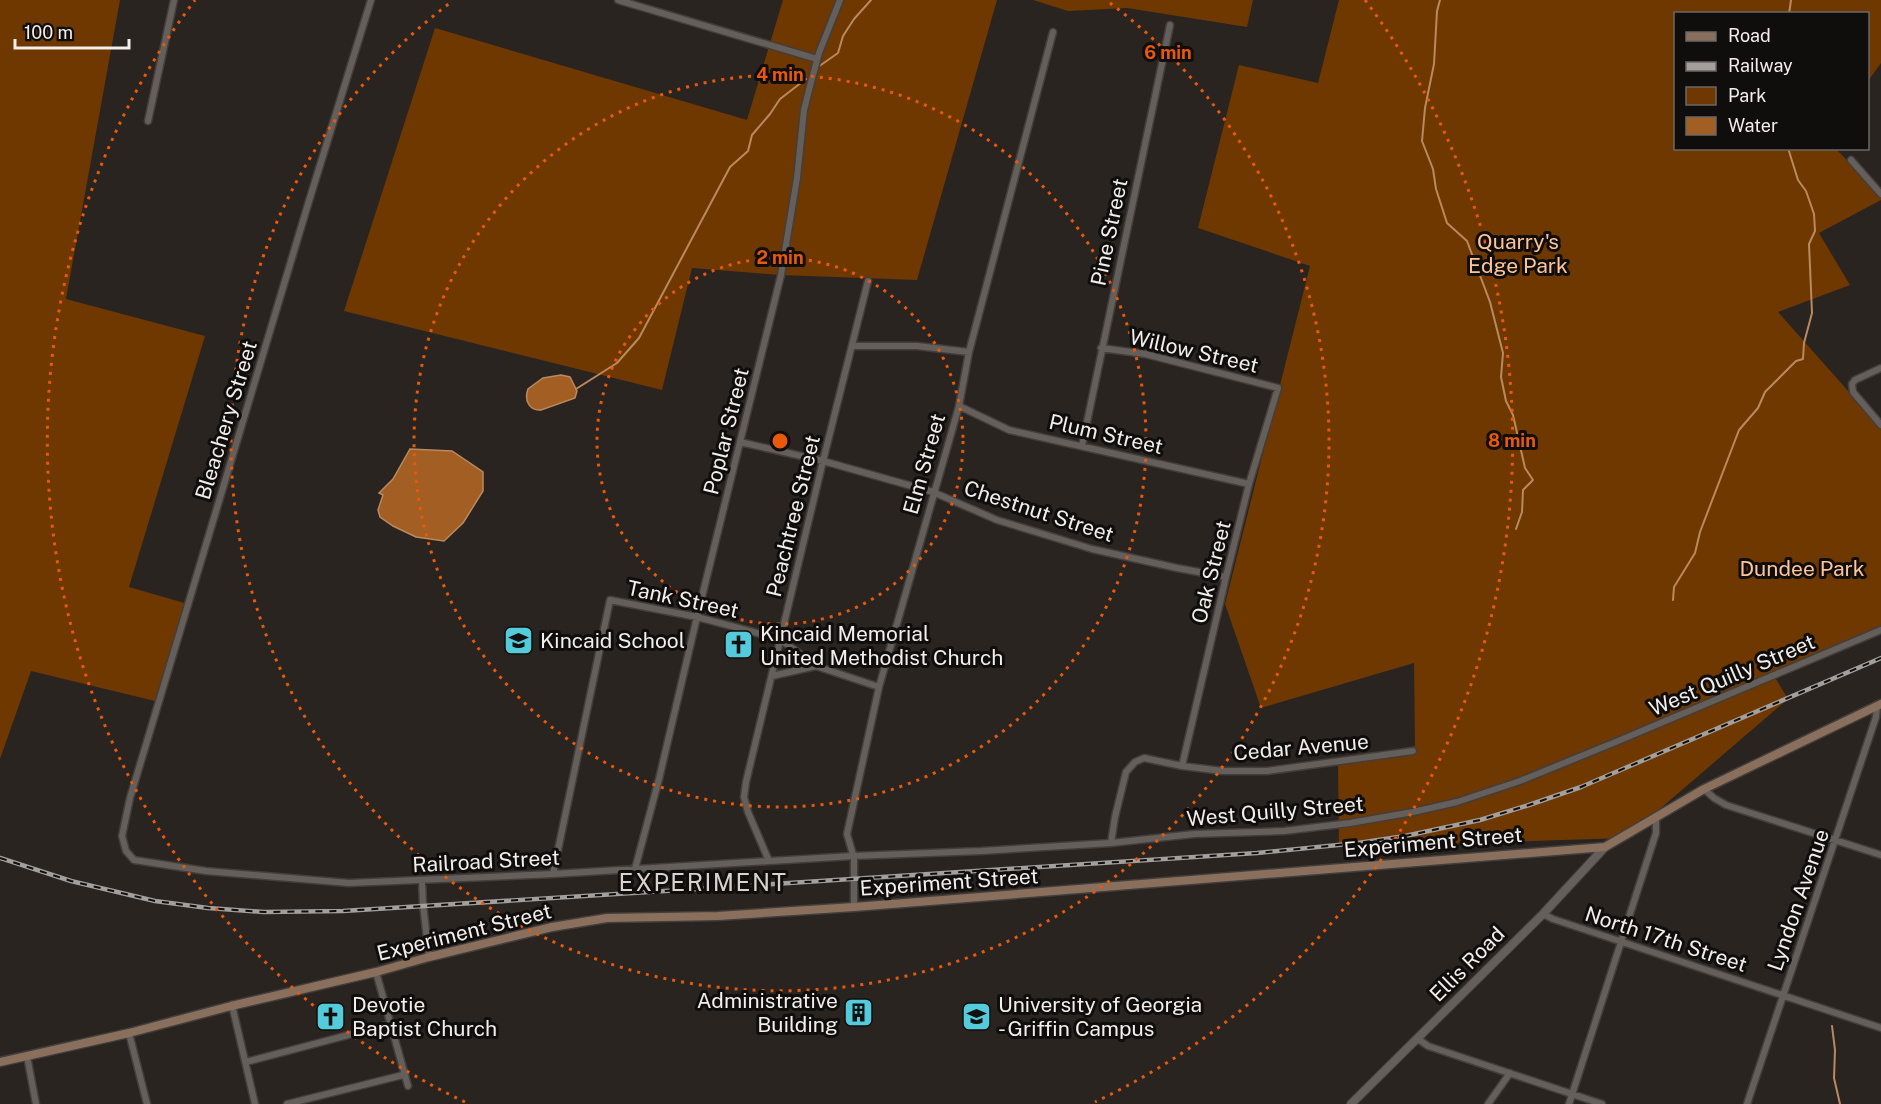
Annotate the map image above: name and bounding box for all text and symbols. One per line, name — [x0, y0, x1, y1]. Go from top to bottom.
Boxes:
scale bar — [15, 12, 129, 50]
legend — [1674, 12, 1869, 150]
text: 100 m — [24, 22, 73, 43]
text: Road — [1728, 25, 1771, 46]
text: 6 min — [1144, 42, 1192, 63]
text: Railway — [1728, 55, 1793, 76]
text: 4 min — [756, 64, 804, 85]
text: Park — [1728, 85, 1766, 106]
text: Water — [1728, 115, 1778, 136]
street label: Pine Street — [1085, 176, 1133, 288]
park label: Quarry's Edge Park — [1468, 229, 1568, 278]
text: 2 min — [756, 247, 804, 268]
street label: Willow Street — [1127, 324, 1261, 378]
street label: Bleachery Street — [190, 338, 262, 502]
street label: Poplar Street — [698, 365, 754, 497]
street label: Plum Street — [1047, 409, 1165, 459]
street label: Elm Street — [898, 411, 950, 517]
text: 8 min — [1488, 430, 1536, 451]
centre of rings — [770, 431, 790, 451]
street label: Peachtree Street — [761, 433, 825, 599]
street label: Chestnut Street — [961, 475, 1117, 547]
street label: Oak Street — [1186, 518, 1236, 626]
park label: Dundee Park — [1739, 556, 1865, 581]
street label: Tank Street — [625, 575, 741, 623]
place label: Kincaid Memorial United Methodist Church — [760, 621, 1003, 670]
school or university icon: Kincaid School — [503, 624, 535, 656]
place label: Kincaid School — [540, 628, 685, 653]
church icon: Kincaid Memorial United Methodist Church — [723, 629, 755, 661]
street label: West Quilly Street — [1645, 629, 1819, 721]
street label: Cedar Avenue — [1232, 729, 1370, 765]
street label: West Quilly Street — [1185, 791, 1365, 831]
street label: Experiment Street — [1343, 822, 1523, 862]
street label: Lyndon Avenue — [1762, 826, 1834, 974]
street label: Railroad Street — [412, 845, 560, 877]
street label: Experiment Street — [859, 863, 1039, 901]
district label: EXPERIMENT — [619, 868, 787, 896]
street label: Experiment Street — [374, 898, 554, 966]
street label: North 17th Street — [1582, 901, 1750, 977]
street label: Ellis Road — [1424, 921, 1510, 1007]
place label: Administrative Building — [697, 988, 838, 1037]
place label: Devotie Baptist Church — [352, 992, 497, 1041]
place label: University of Georgia - Griffin Campus — [998, 992, 1202, 1041]
building icon: Administrative Building — [843, 996, 875, 1028]
church icon: Devotie Baptist Church — [315, 1000, 347, 1032]
school or university icon: University of Georgia - Griffin Campus — [961, 1000, 993, 1032]

